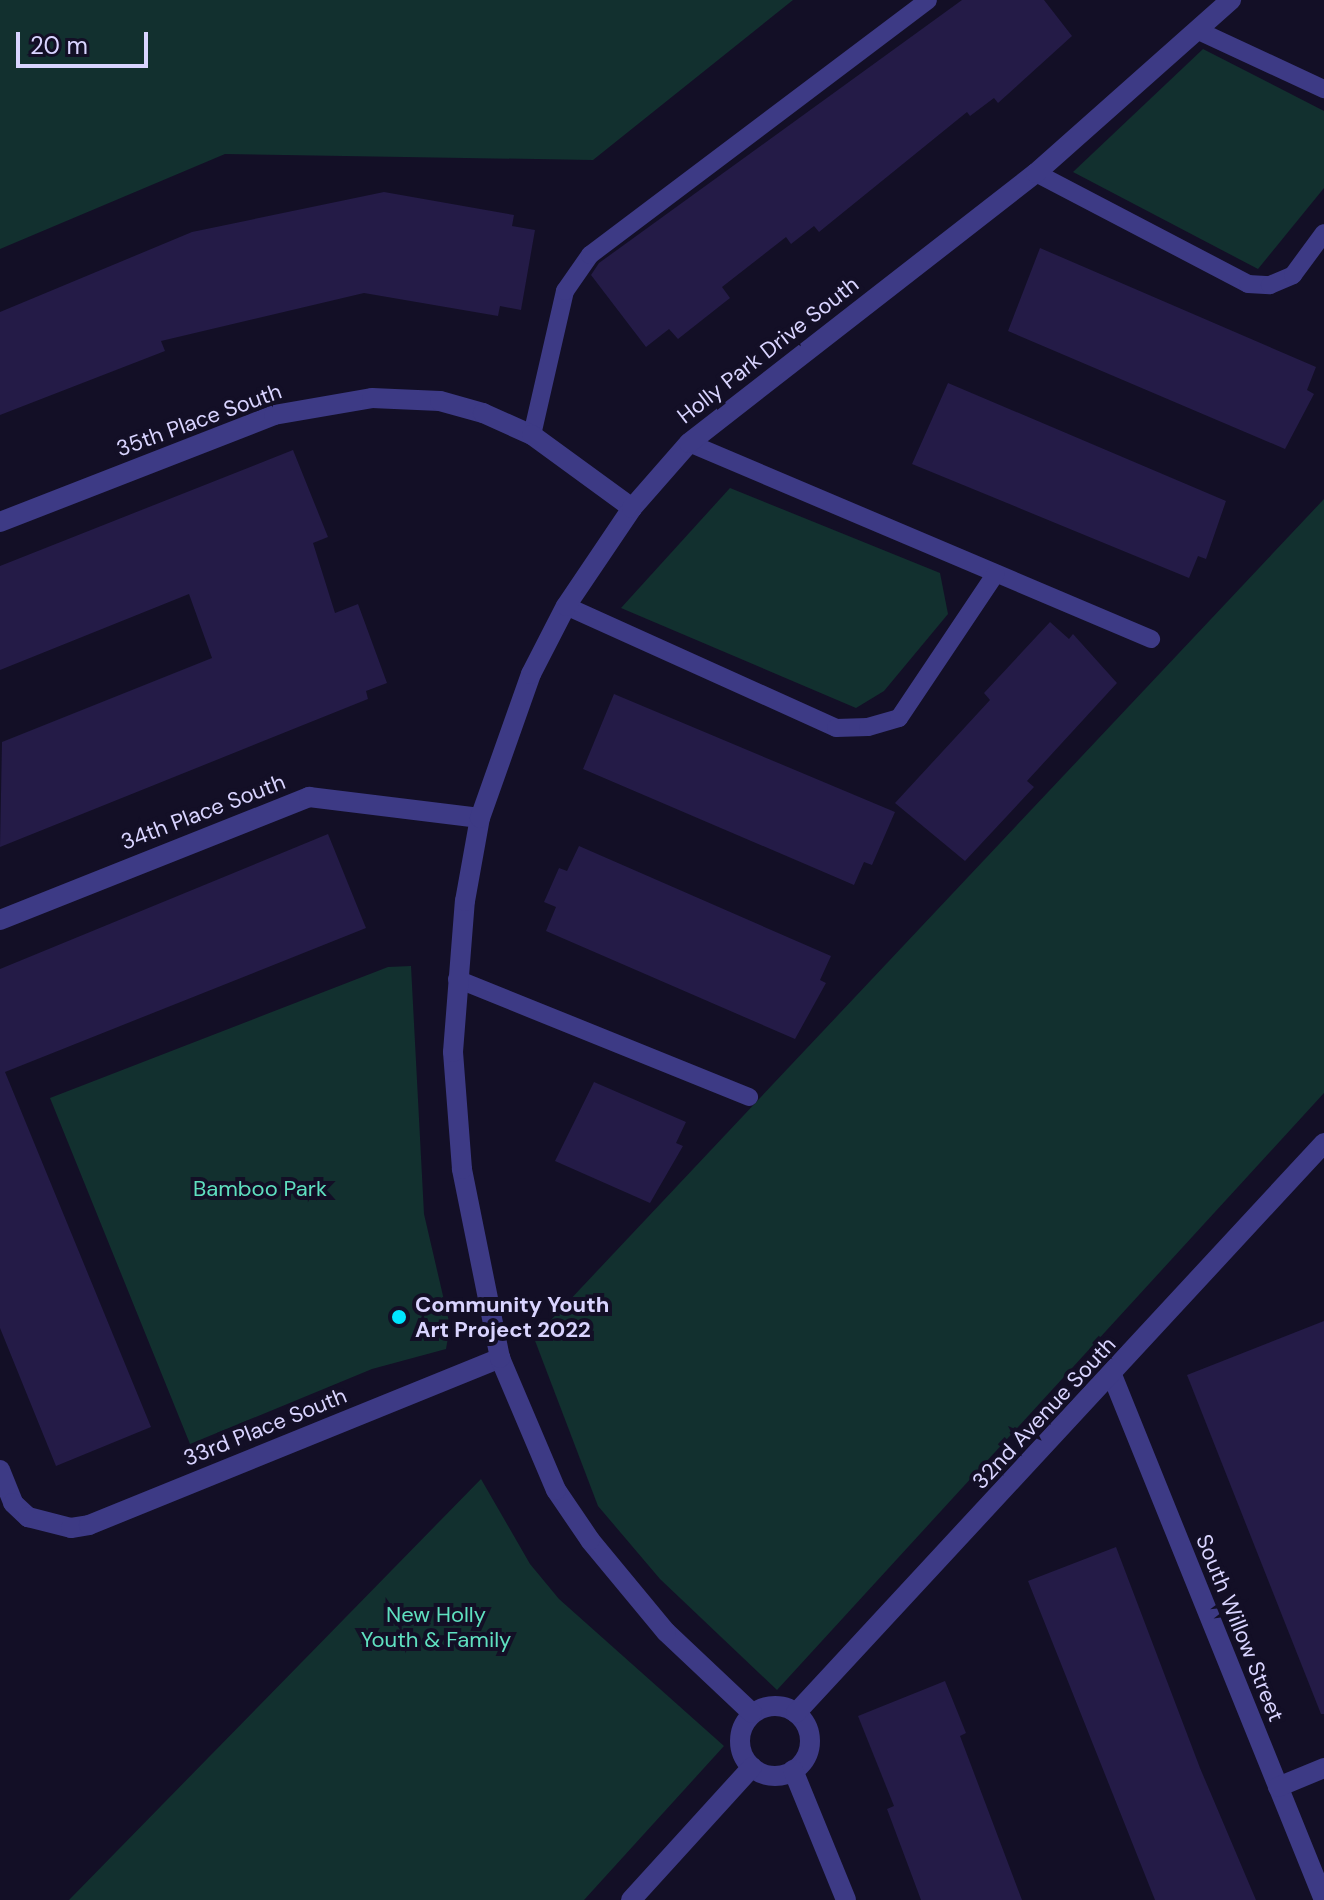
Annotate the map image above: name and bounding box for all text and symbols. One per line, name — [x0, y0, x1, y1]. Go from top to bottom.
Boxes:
scale bar — [20, 16, 152, 66]
text: 20 m — [30, 30, 88, 61]
street label: Holly Park Drive South — [672, 271, 864, 429]
street label: 35th Place South — [113, 378, 285, 462]
street label: 34th Place South — [117, 769, 289, 855]
park label: Bamboo Park — [193, 1176, 327, 1202]
place label: Community Youth Art Project 2022 — [415, 1291, 609, 1342]
marker: Community Youth Art Project 2022 — [390, 1308, 408, 1326]
street label: 32nd Avenue South — [967, 1332, 1121, 1494]
street label: 33rd Place South — [180, 1382, 350, 1472]
street label: South Willow Street — [1190, 1531, 1290, 1725]
park label: New Holly Youth & Family — [361, 1601, 511, 1652]

